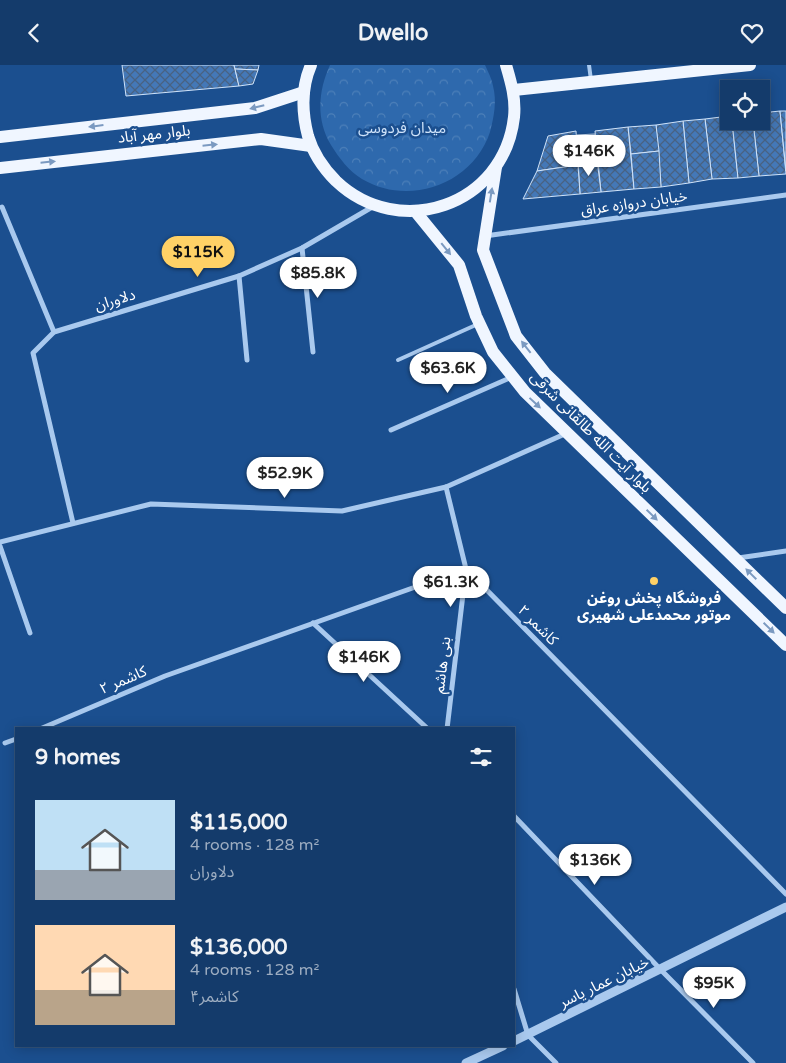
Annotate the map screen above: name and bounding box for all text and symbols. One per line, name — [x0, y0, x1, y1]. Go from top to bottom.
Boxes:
icon: back — [20, 19, 48, 47]
icon: heart — [738, 19, 766, 47]
text: Dwello — [358, 20, 428, 46]
map controls — [720, 80, 770, 130]
button: locate — [720, 80, 770, 130]
one-way arrow — [249, 103, 264, 111]
park label: میدان فردوسی — [358, 119, 446, 137]
street label: بلوار مهر آباد — [117, 121, 191, 147]
one-way arrow — [87, 122, 103, 130]
pin: $146K — [554, 135, 624, 177]
one-way arrow — [202, 141, 218, 149]
text: $146K — [564, 141, 614, 161]
one-way arrow — [41, 158, 57, 166]
one-way arrow — [488, 187, 496, 203]
street label: خیابان دروازه عراق — [580, 187, 689, 219]
pin: $115K — [163, 235, 233, 278]
text: $115K — [173, 242, 223, 262]
one-way arrow — [440, 243, 451, 256]
pin: $85.8K — [277, 257, 359, 299]
text: $85.8K — [291, 263, 345, 283]
street label: دلاوران — [92, 285, 138, 315]
one-way arrow — [520, 341, 531, 354]
pin: $63.6K — [407, 351, 489, 394]
text: $63.6K — [421, 358, 475, 378]
street label: بلوار آیت الله طالقانی شرقی — [527, 368, 655, 496]
one-way arrow — [529, 397, 541, 409]
pin: $52.9K — [244, 457, 326, 499]
text: $52.9K — [258, 463, 312, 483]
one-way arrow — [646, 509, 658, 521]
pin: $61.3K — [410, 565, 492, 608]
one-way arrow — [745, 568, 757, 580]
text: $61.3K — [424, 572, 478, 592]
marker: فروشگاه پخش روغن موتور محمدعلی شهیری — [648, 575, 660, 587]
place label: فروشگاه پخش روغن موتور محمدعلی شهیری — [577, 589, 731, 624]
street label: کاشمر ۲ — [514, 601, 562, 649]
one-way arrow — [763, 622, 775, 634]
street label: بنی هاشم — [430, 635, 456, 695]
pin: $146K — [329, 641, 399, 683]
text: $146K — [339, 647, 389, 667]
street label: کاشمر ۲ — [97, 662, 150, 698]
icon: filters — [467, 743, 495, 771]
text: 9 homes — [35, 745, 120, 770]
text: $115,000 — [190, 810, 287, 835]
icon: home — [75, 820, 135, 880]
text: 4 rooms · 128 m² — [190, 835, 319, 855]
pin: $136K — [560, 843, 630, 886]
text: $136K — [570, 850, 620, 870]
text: دلاوران — [190, 862, 234, 882]
text: $136,000 — [190, 935, 288, 960]
icon: home — [75, 945, 135, 1005]
street label: خیابان عمار یاسر — [555, 952, 652, 1012]
text: 4 rooms · 128 m² — [190, 960, 319, 980]
pin: $95K — [684, 967, 744, 1009]
text: $95K — [694, 973, 734, 993]
text: کاشمر۴ — [190, 987, 239, 1007]

